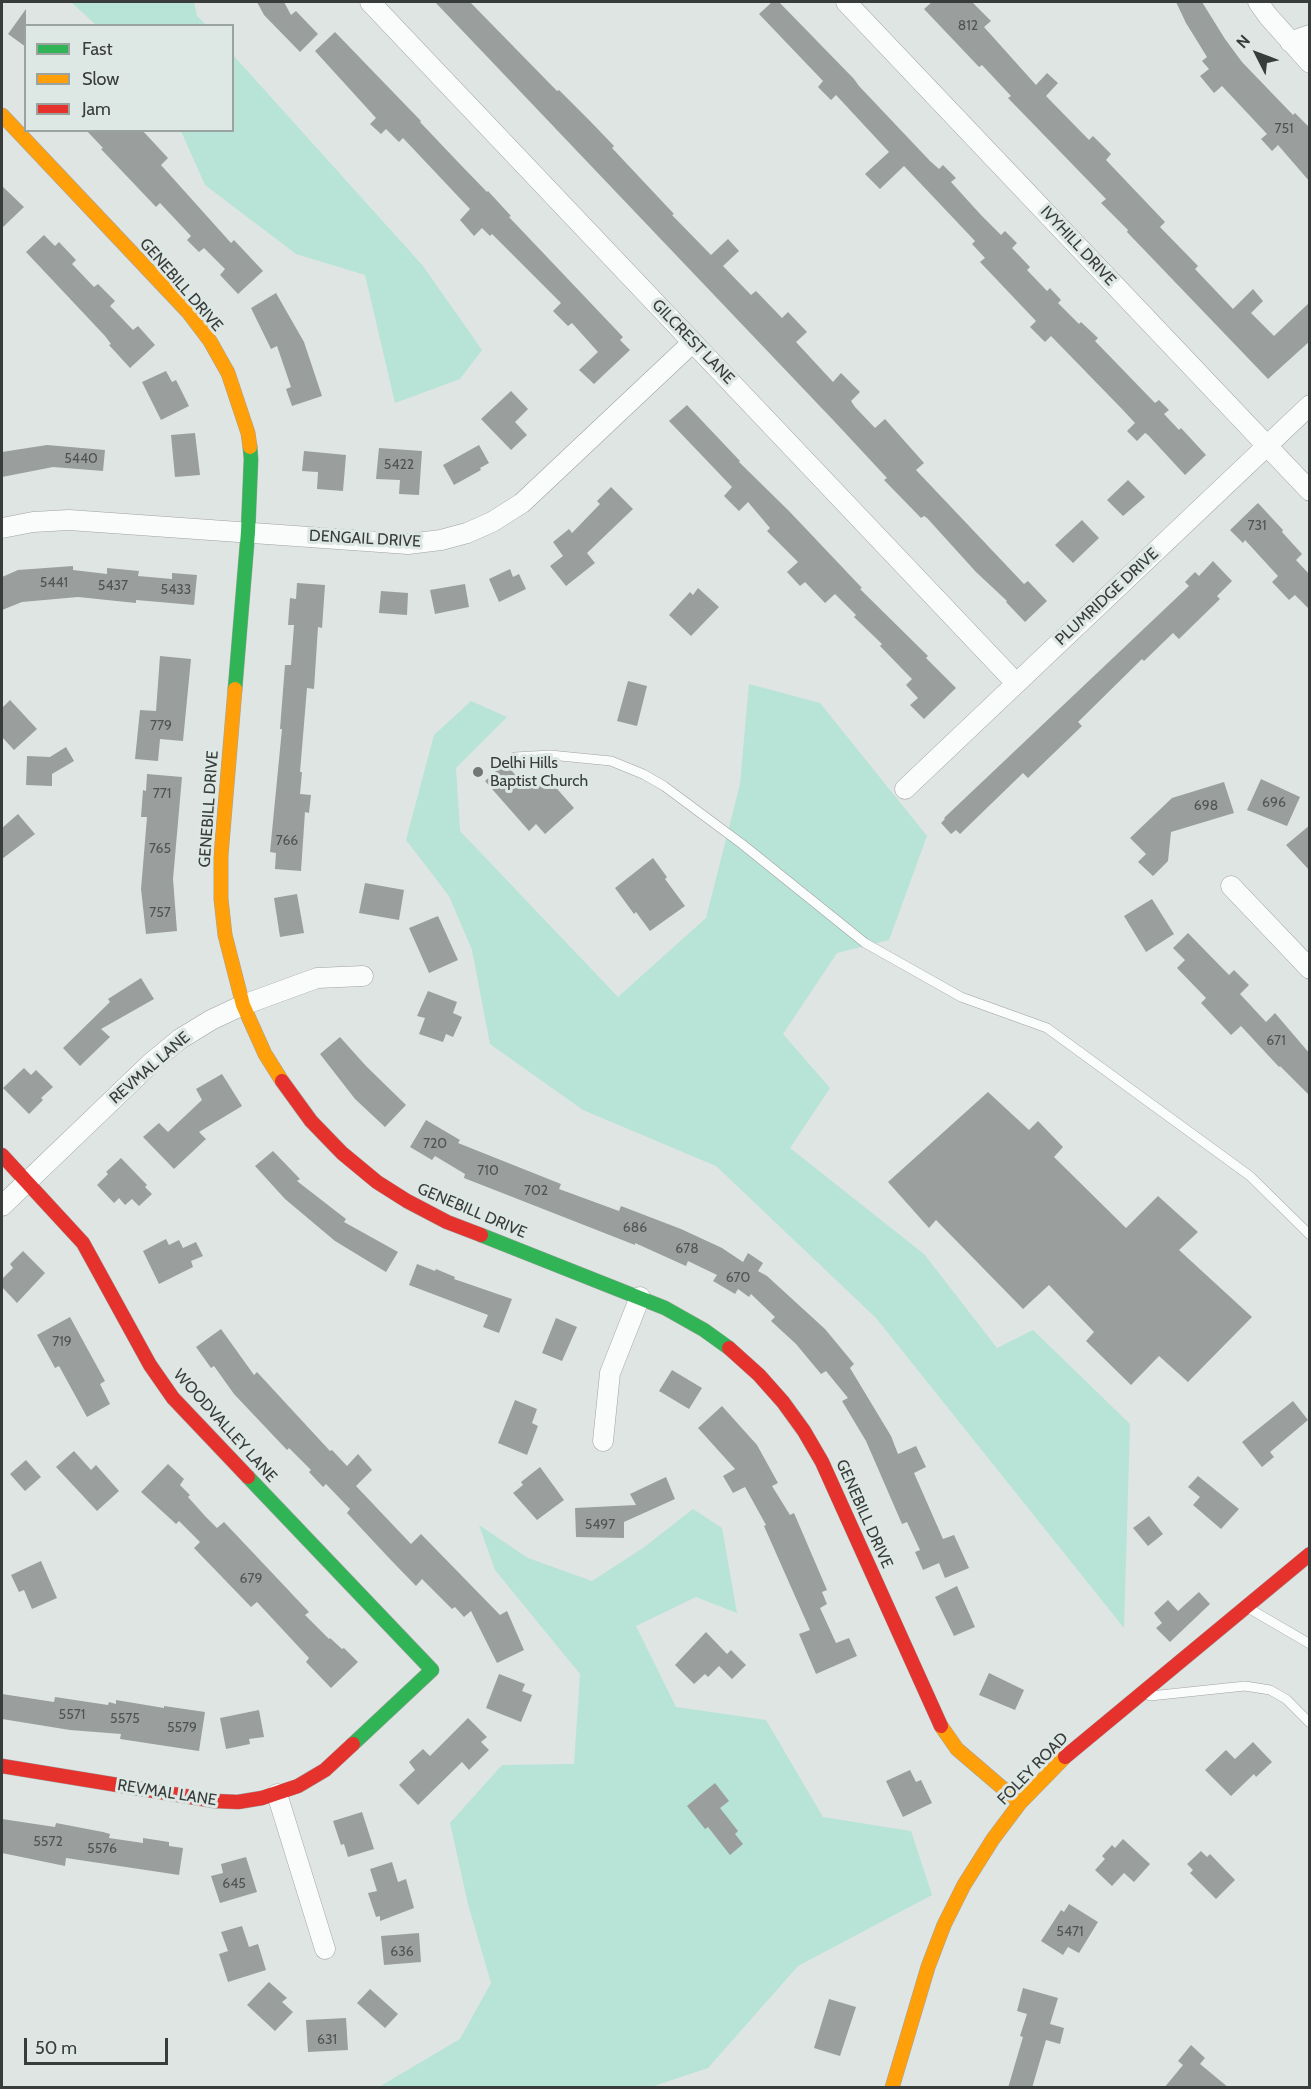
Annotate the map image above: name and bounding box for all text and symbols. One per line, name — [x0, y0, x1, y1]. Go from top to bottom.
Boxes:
house number: 812 — [958, 18, 978, 34]
legend — [24, 24, 234, 132]
north arrow — [1227, 24, 1287, 84]
text: N — [1232, 31, 1254, 52]
text: Fast — [82, 38, 113, 60]
text: Slow — [82, 68, 119, 90]
text: Jam — [82, 98, 111, 120]
house number: 751 — [1274, 121, 1294, 137]
street label: IVYHILL DRIVE — [1036, 202, 1120, 290]
street label: GENEBILL DRIVE — [135, 235, 227, 335]
street label: GILCREST LANE — [648, 296, 738, 388]
house number: 5440 — [64, 451, 98, 467]
house number: 5422 — [384, 457, 414, 473]
house number: 731 — [1247, 518, 1267, 534]
street label: DENGAIL DRIVE — [309, 526, 421, 552]
street label: PLUMRIDGE DRIVE — [1052, 544, 1162, 650]
house number: 5441 — [40, 575, 68, 591]
house number: 5437 — [98, 578, 128, 594]
house number: 5433 — [161, 582, 191, 598]
house number: 779 — [150, 718, 172, 734]
street label: GENEBILL DRIVE — [195, 750, 223, 868]
place label: Delhi Hills Baptist Church — [490, 753, 588, 791]
marker: Delhi Hills Baptist Church — [471, 765, 485, 779]
house number: 771 — [153, 786, 171, 802]
house number: 696 — [1262, 795, 1286, 811]
house number: 698 — [1194, 798, 1218, 814]
house number: 766 — [276, 833, 298, 849]
house number: 765 — [149, 841, 171, 857]
house number: 757 — [149, 905, 171, 921]
street label: REVMAL LANE — [106, 1028, 194, 1108]
house number: 671 — [1266, 1033, 1286, 1049]
house number: 720 — [423, 1136, 447, 1152]
house number: 710 — [477, 1163, 499, 1179]
street label: GENEBILL DRIVE — [414, 1179, 530, 1243]
house number: 702 — [524, 1183, 548, 1199]
house number: 686 — [623, 1220, 647, 1236]
house number: 678 — [675, 1241, 699, 1257]
house number: 670 — [726, 1270, 750, 1286]
house number: 719 — [52, 1334, 72, 1350]
street label: WOODVALLEY LANE — [169, 1366, 281, 1486]
street label: GENEBILL DRIVE — [831, 1457, 897, 1571]
house number: 5497 — [585, 1517, 615, 1533]
house number: 679 — [240, 1571, 262, 1587]
house number: 5571 — [59, 1707, 85, 1723]
house number: 5575 — [110, 1711, 140, 1727]
house number: 5579 — [167, 1720, 197, 1736]
street label: FOLEY ROAD — [994, 1729, 1072, 1809]
street label: REVMAL LANE — [116, 1776, 218, 1810]
house number: 5572 — [33, 1834, 63, 1850]
house number: 5576 — [87, 1841, 117, 1857]
house number: 645 — [222, 1876, 246, 1892]
house number: 5471 — [1056, 1924, 1084, 1940]
house number: 636 — [390, 1944, 414, 1960]
scale bar — [27, 2026, 171, 2064]
house number: 631 — [317, 2032, 337, 2048]
text: 50 m — [35, 2037, 77, 2059]

